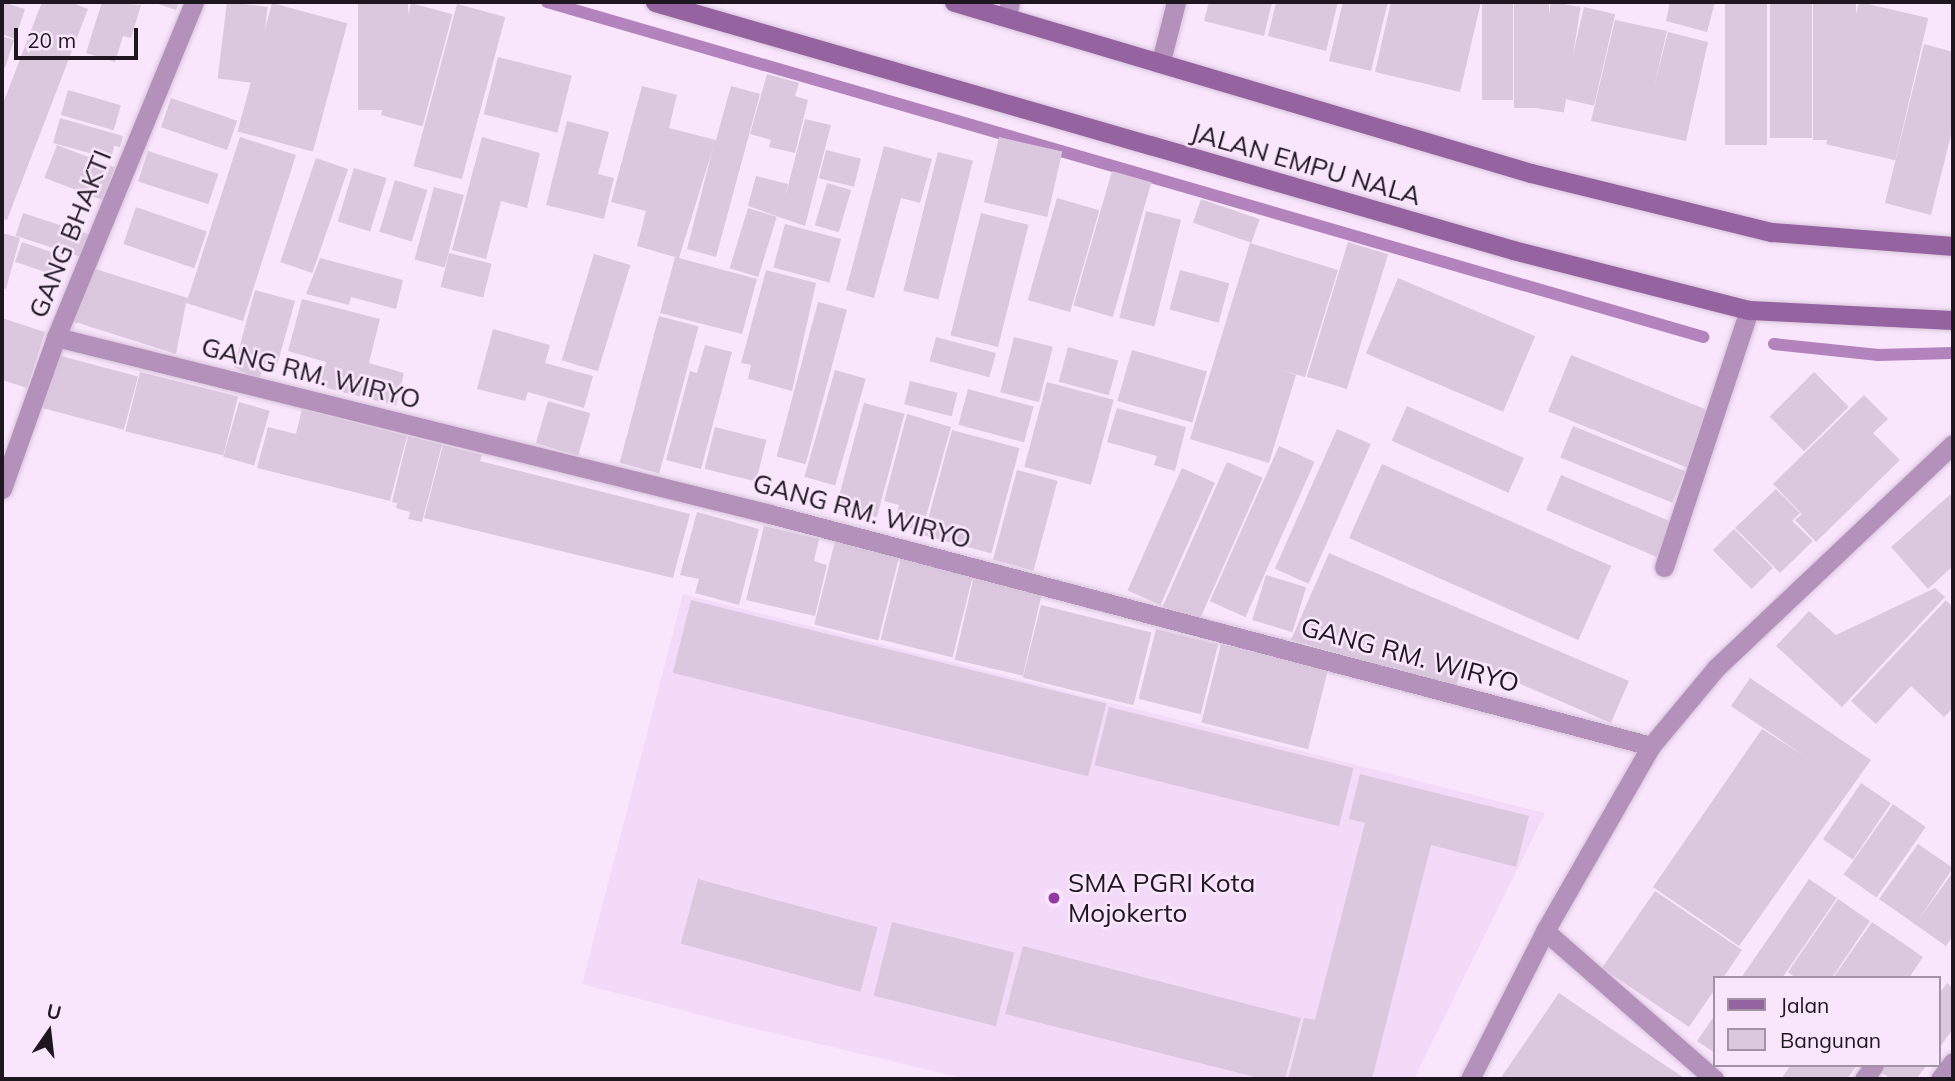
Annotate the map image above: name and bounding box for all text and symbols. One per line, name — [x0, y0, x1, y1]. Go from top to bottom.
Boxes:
scale bar — [18, 14, 142, 58]
text: 20 m — [27, 27, 76, 53]
street label: JALAN EMPU NALA — [1187, 116, 1425, 212]
street label: GANG BHAKTI — [22, 146, 118, 322]
street label: GANG RM. WIRYO — [198, 331, 424, 415]
street label: GANG RM. WIRYO — [750, 467, 974, 555]
street label: GANG RM. WIRYO — [1298, 611, 1522, 699]
place label: SMA PGRI Kota Mojokerto — [1068, 867, 1255, 928]
marker: SMA PGRI Kota Mojokerto — [1046, 890, 1062, 906]
legend — [1714, 976, 1941, 1067]
text: Jalan — [1780, 992, 1829, 1018]
north arrow — [14, 997, 84, 1067]
text: U — [44, 998, 64, 1025]
text: Bangunan — [1780, 1027, 1881, 1053]

